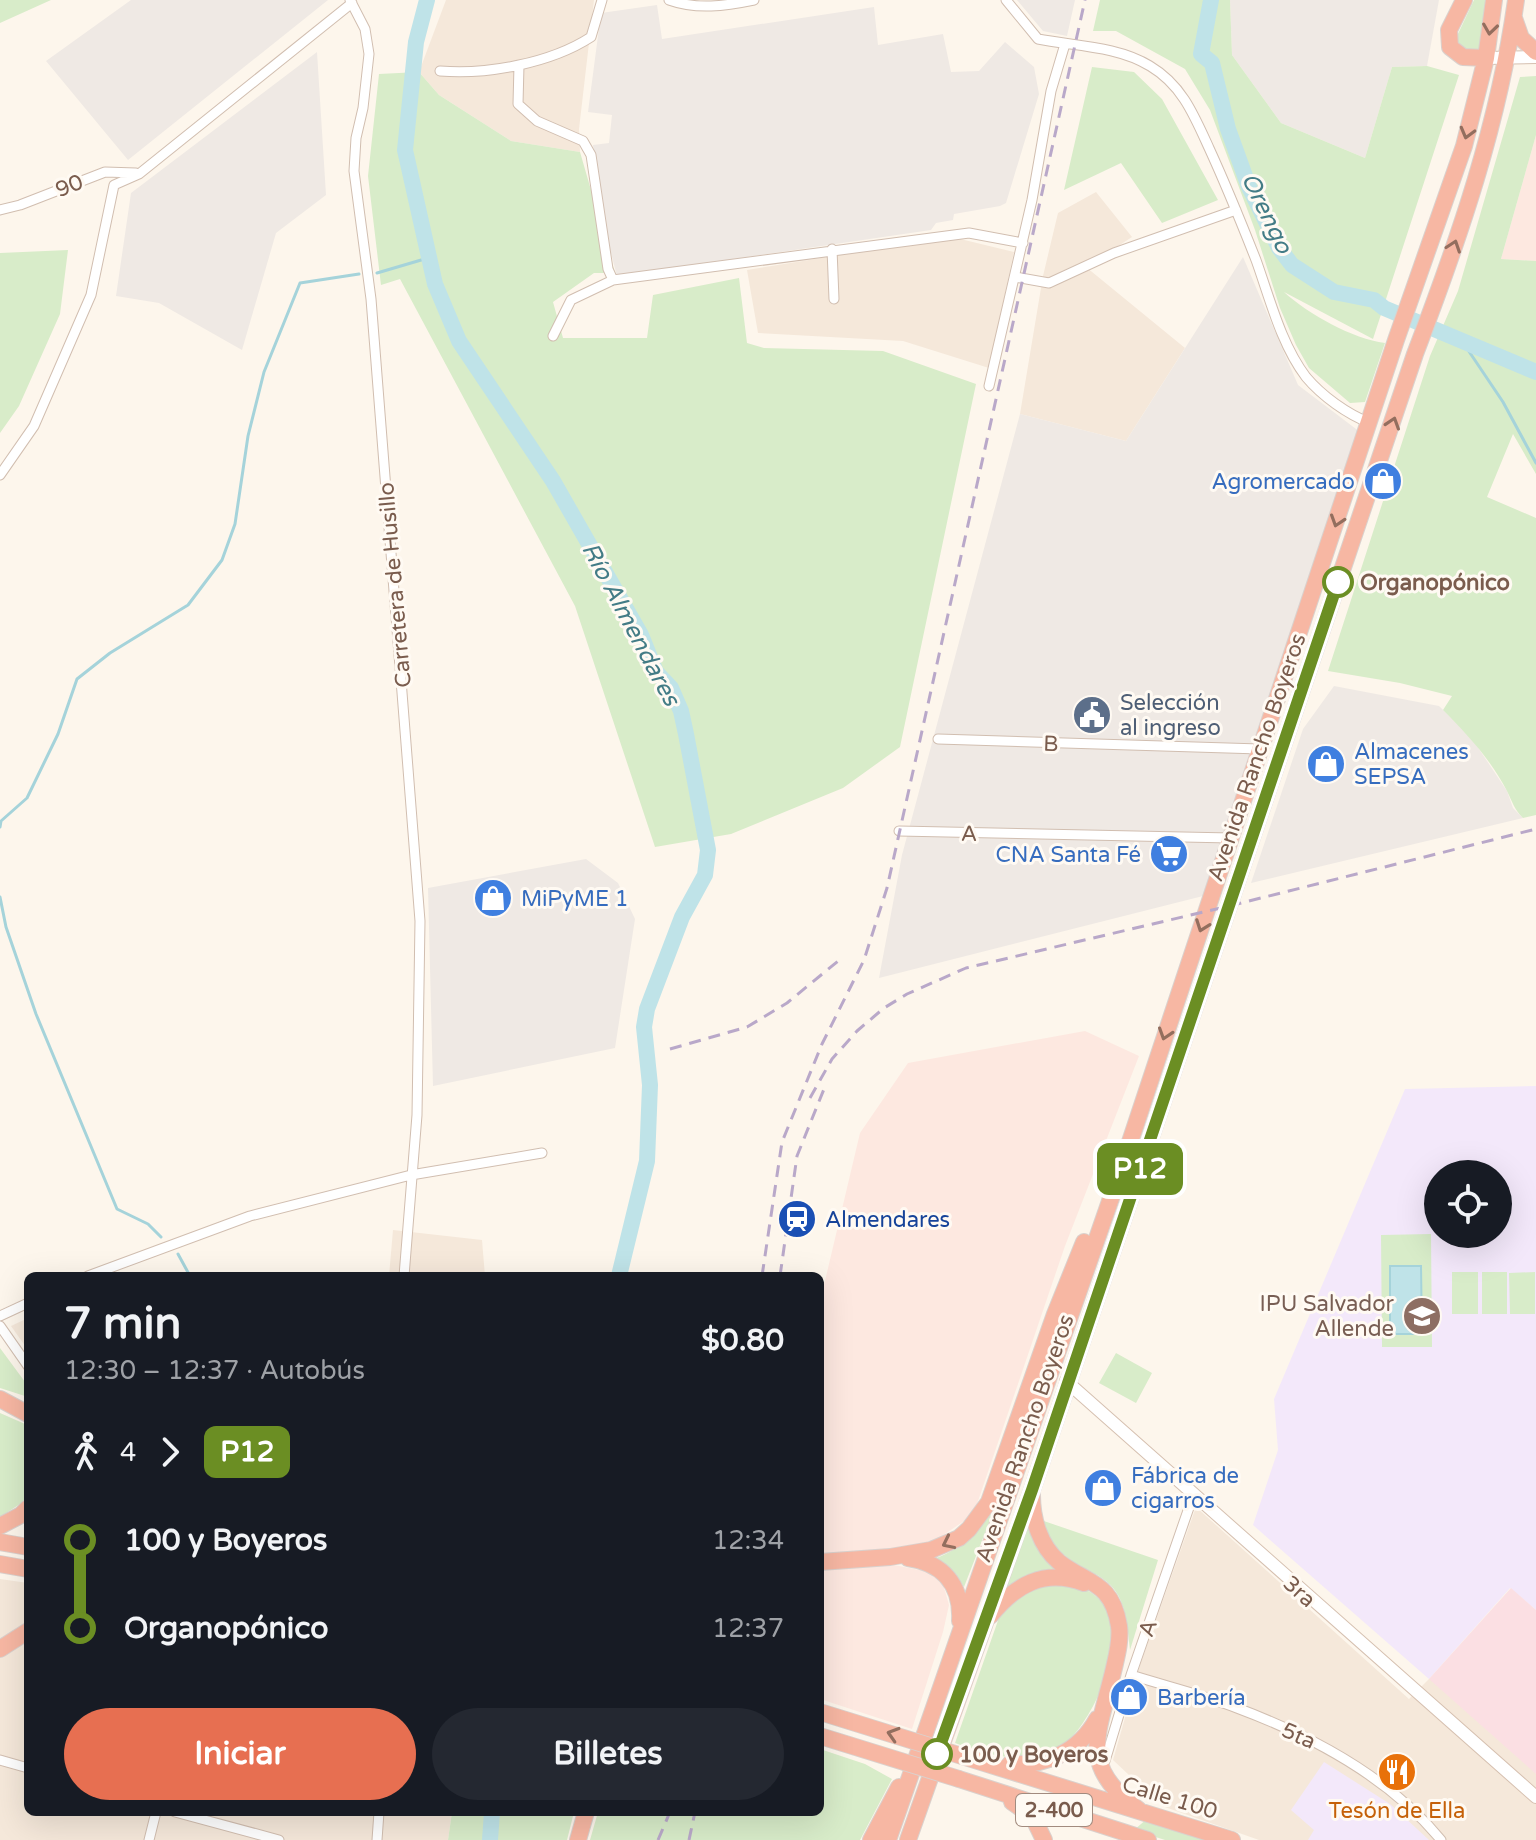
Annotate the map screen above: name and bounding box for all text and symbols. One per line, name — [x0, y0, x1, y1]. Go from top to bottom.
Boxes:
one-way arrow — [1482, 22, 1499, 36]
one-way arrow — [1459, 126, 1476, 140]
water label: Orengo — [1235, 168, 1299, 260]
street label: 90 — [52, 169, 87, 203]
one-way arrow — [1445, 240, 1461, 254]
one-way arrow — [1383, 417, 1399, 431]
shop icon: Agromercado — [1362, 460, 1404, 502]
place label: Agromercado — [1211, 469, 1355, 495]
street label: Carretera de Husillo — [373, 481, 417, 689]
one-way arrow — [1331, 514, 1347, 528]
water label: Río Almendares — [575, 538, 686, 712]
marker: Organopónico — [1323, 567, 1353, 597]
place label: Organopónico — [1360, 570, 1510, 596]
street label: Avenida Rancho Boyeros — [1202, 630, 1312, 885]
place label: Selección al ingreso — [1120, 690, 1221, 741]
public building icon: Selección al ingreso — [1071, 694, 1113, 736]
street label: B — [1043, 731, 1059, 757]
place label: Almacenes SEPSA — [1354, 739, 1469, 790]
shop icon: Almacenes SEPSA — [1305, 743, 1347, 785]
street label: A — [961, 821, 977, 847]
supermarket icon: CNA Santa Fé — [1148, 833, 1190, 875]
place label: CNA Santa Fé — [995, 842, 1141, 868]
shop icon: MiPyME 1 — [472, 877, 514, 919]
place label: MiPyME 1 — [521, 886, 629, 912]
one-way arrow — [1196, 918, 1212, 932]
one-way arrow — [1158, 1026, 1174, 1040]
line badge: P12 — [1094, 1143, 1186, 1195]
text: P12 — [1113, 1152, 1167, 1186]
map controls — [1424, 1160, 1512, 1248]
button: locate — [1424, 1160, 1512, 1248]
station icon: Almendares — [776, 1198, 818, 1240]
place label: Almendares — [825, 1207, 950, 1233]
place label: IPU Salvador Allende — [1260, 1291, 1395, 1342]
school or university icon: IPU Salvador Allende — [1401, 1295, 1443, 1337]
text: 7 min — [64, 1298, 181, 1351]
street label: Avenida Rancho Boyeros — [970, 1311, 1080, 1566]
text: $0.80 — [701, 1322, 784, 1359]
text: 12:30 – 12:37 · Autobús — [64, 1355, 365, 1386]
icon: walk — [64, 1430, 108, 1474]
icon: forward — [148, 1430, 192, 1474]
text: P12 — [220, 1435, 274, 1469]
text: 4 — [120, 1437, 136, 1468]
place label: Fábrica de cigarros — [1131, 1463, 1239, 1514]
shop icon: Fábrica de cigarros — [1082, 1467, 1124, 1509]
text: 100 y Boyeros — [124, 1522, 327, 1559]
text: 12:34 — [712, 1525, 784, 1556]
one-way arrow — [941, 1533, 956, 1549]
street label: 3ra — [1278, 1571, 1321, 1613]
text: Organopónico — [124, 1610, 328, 1647]
text: 12:37 — [712, 1613, 784, 1644]
street label: A — [1133, 1616, 1163, 1640]
shop icon: Barbería — [1108, 1676, 1150, 1718]
place label: Barbería — [1157, 1685, 1246, 1711]
button: Iniciar — [64, 1708, 416, 1800]
button: Billetes — [432, 1708, 784, 1800]
street label: 5ta — [1278, 1717, 1320, 1755]
one-way arrow — [886, 1728, 900, 1744]
marker: 100 y Boyeros — [922, 1739, 952, 1769]
place label: 100 y Boyeros — [959, 1742, 1109, 1768]
restaurant icon: Tesón de Ella — [1376, 1751, 1418, 1793]
street label: Calle 100 — [1119, 1771, 1220, 1825]
road number: 2-400 — [1016, 1794, 1092, 1826]
place label: Tesón de Ella — [1329, 1798, 1465, 1824]

